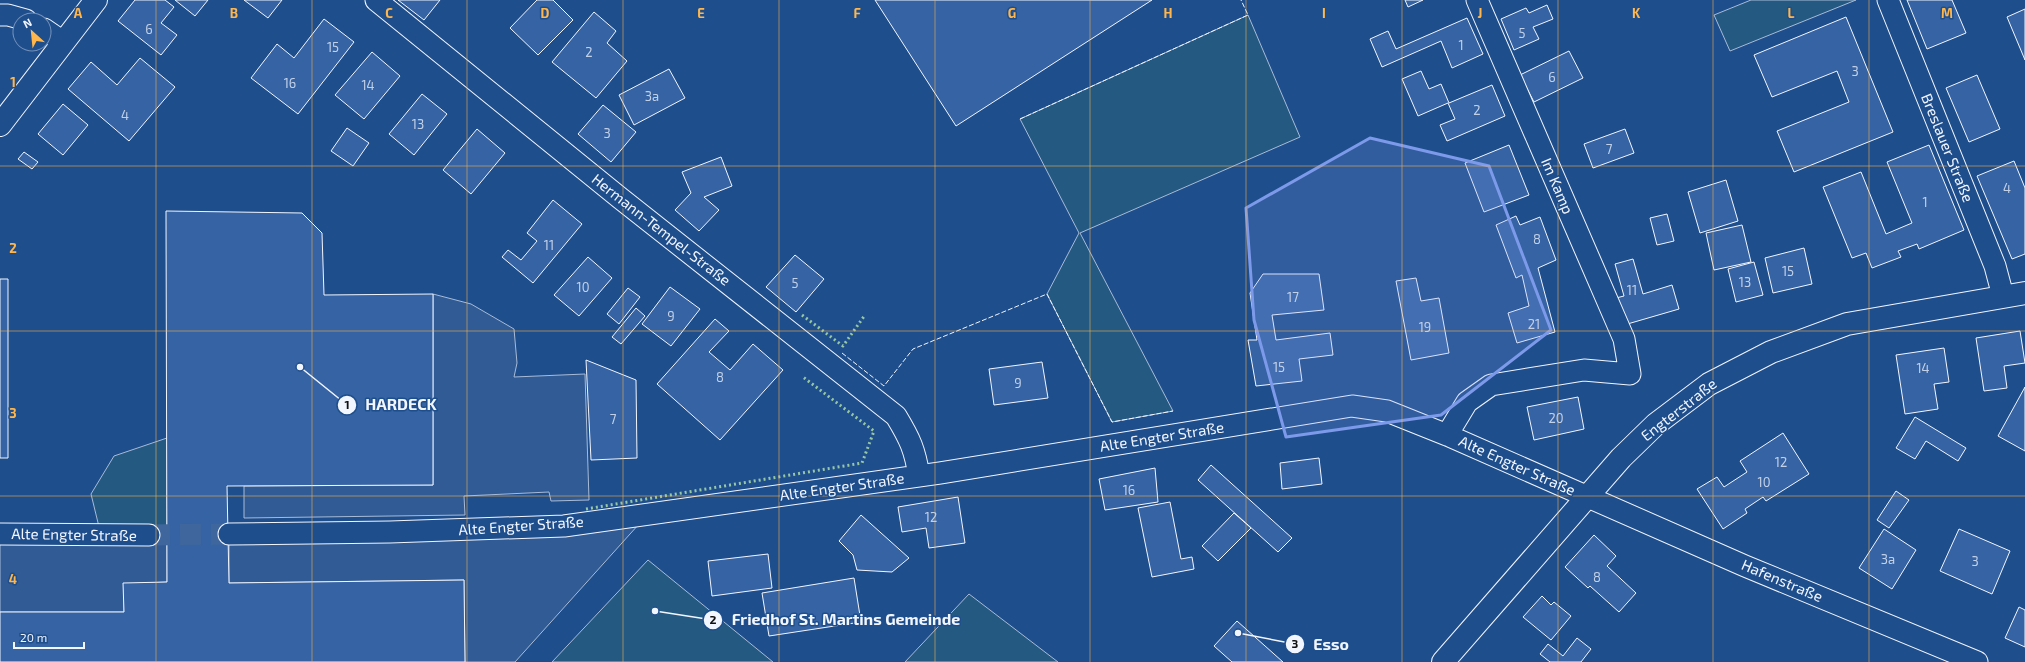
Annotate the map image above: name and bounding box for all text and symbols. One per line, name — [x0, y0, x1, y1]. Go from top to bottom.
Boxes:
text: A — [74, 5, 83, 21]
text: B — [230, 5, 238, 21]
text: C — [385, 5, 393, 21]
text: D — [541, 5, 550, 21]
text: E — [697, 5, 705, 21]
text: F — [853, 5, 861, 21]
text: G — [1008, 5, 1016, 21]
text: H — [1164, 5, 1173, 21]
text: I — [1322, 5, 1326, 21]
text: J — [1478, 5, 1482, 21]
text: K — [1632, 5, 1641, 21]
text: L — [1788, 5, 1795, 21]
text: M — [1941, 5, 1953, 21]
north arrow — [12, 12, 52, 52]
text: N — [21, 15, 34, 30]
house number: 6 — [145, 21, 153, 37]
house number: 5 — [1519, 25, 1526, 41]
house number: 1 — [1458, 37, 1464, 53]
house number: 15 — [327, 39, 339, 55]
house number: 2 — [585, 44, 593, 60]
house number: 3 — [1851, 63, 1859, 79]
house number: 6 — [1548, 69, 1556, 85]
text: 1 — [10, 74, 16, 90]
house number: 16 — [284, 75, 296, 91]
house number: 14 — [361, 77, 375, 93]
house number: 3a — [645, 88, 659, 104]
street label: Breslauer Straße — [1918, 91, 1978, 205]
house number: 2 — [1473, 102, 1481, 118]
house number: 4 — [121, 107, 129, 123]
house number: 13 — [412, 116, 424, 132]
house number: 3 — [603, 125, 611, 141]
house number: 7 — [1606, 141, 1613, 157]
street label: Im Kamp — [1538, 155, 1578, 216]
street label: Hermann-Tempel-Straße — [589, 169, 735, 289]
house number: 4 — [2003, 180, 2011, 196]
house number: 1 — [1922, 194, 1928, 210]
house number: 8 — [1533, 231, 1541, 247]
house number: 11 — [544, 237, 554, 253]
text: 2 — [9, 240, 17, 256]
house number: 15 — [1782, 263, 1794, 279]
house number: 13 — [1739, 274, 1751, 290]
house number: 5 — [792, 275, 799, 291]
house number: 10 — [576, 279, 590, 295]
house number: 11 — [1627, 282, 1637, 298]
house number: 17 — [1287, 289, 1299, 305]
house number: 9 — [667, 308, 675, 324]
house number: 21 — [1528, 316, 1540, 332]
house number: 19 — [1419, 319, 1431, 335]
house number: 15 — [1273, 359, 1285, 375]
house number: 14 — [1916, 360, 1930, 376]
house number: 8 — [716, 369, 724, 385]
street label: Engterstraße — [1637, 374, 1720, 444]
house number: 9 — [1014, 375, 1022, 391]
callout: HARDECK — [337, 391, 445, 419]
text: HARDECK — [365, 394, 438, 413]
text: 1 — [344, 397, 350, 411]
text: 3 — [9, 405, 17, 421]
house number: 20 — [1548, 410, 1564, 426]
house number: 7 — [610, 411, 617, 427]
street label: Alte Engter Straße — [1098, 417, 1225, 455]
street label: Alte Engter Straße — [1456, 431, 1578, 499]
house number: 12 — [1775, 454, 1787, 470]
street label: Alte Engter Straße — [778, 468, 905, 504]
house number: 10 — [1757, 474, 1771, 490]
house number: 16 — [1123, 482, 1135, 498]
house number: 12 — [925, 509, 937, 525]
street label: Alte Engter Straße — [458, 512, 584, 538]
street label: Alte Engter Straße — [11, 524, 137, 544]
house number: 3a — [1881, 551, 1895, 567]
house number: 3 — [1971, 553, 1979, 569]
street label: Hafenstraße — [1739, 555, 1826, 605]
house number: 8 — [1593, 569, 1601, 585]
text: 4 — [9, 571, 17, 587]
callout: Friedhof St. Martins Gemeinde — [703, 606, 968, 634]
text: Friedhof St. Martins Gemeinde — [732, 609, 960, 628]
text: 2 — [710, 612, 717, 626]
scale bar — [14, 624, 84, 650]
text: 20 m — [20, 630, 47, 644]
callout: Esso — [1285, 630, 1356, 658]
text: Esso — [1313, 634, 1349, 653]
text: 3 — [1292, 636, 1299, 650]

